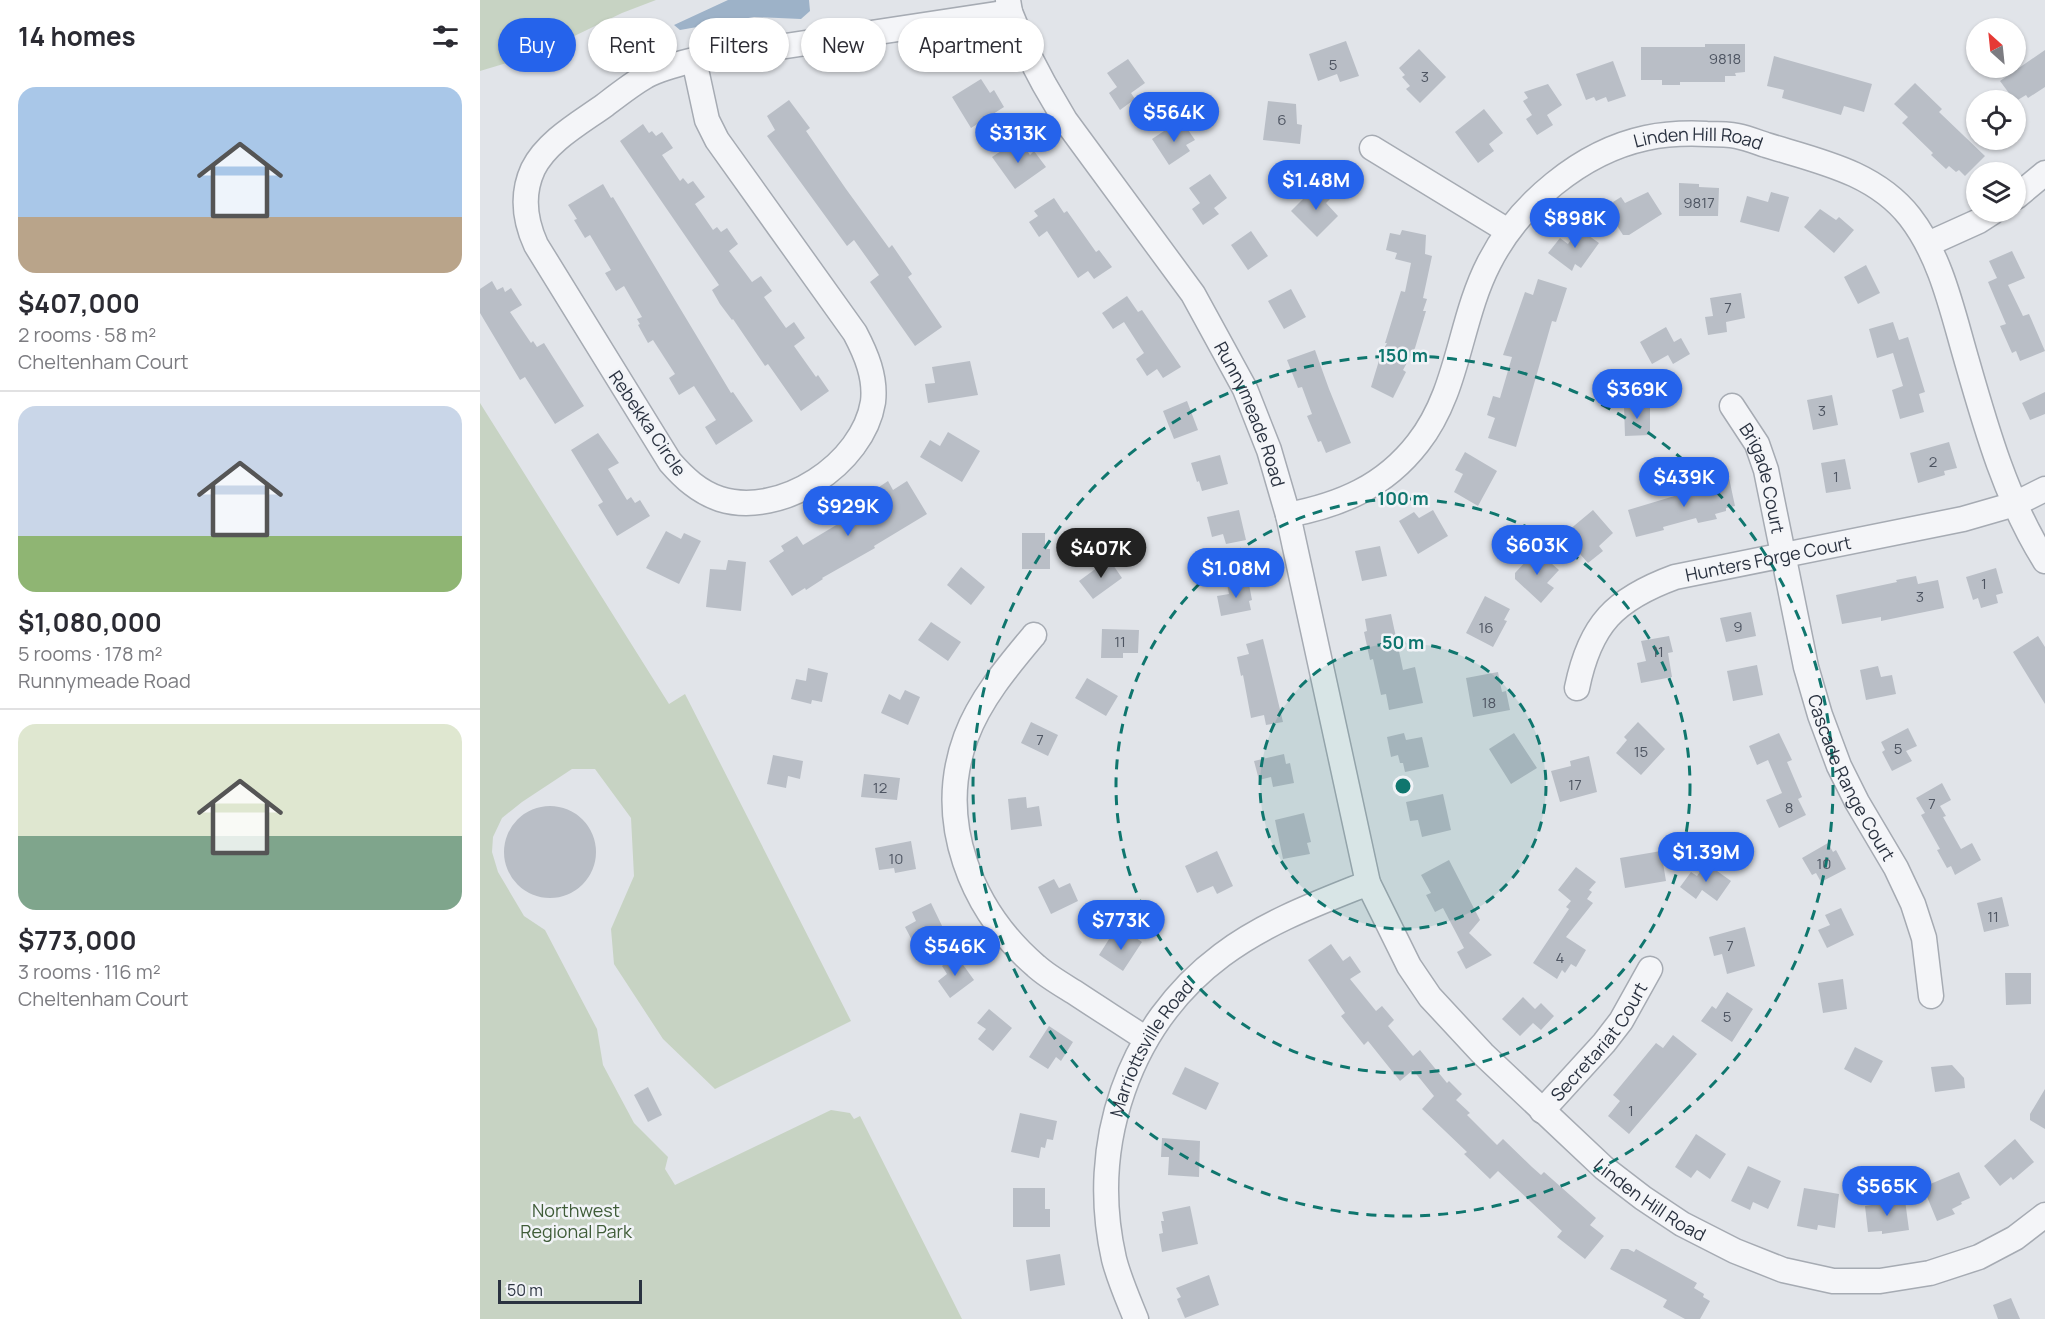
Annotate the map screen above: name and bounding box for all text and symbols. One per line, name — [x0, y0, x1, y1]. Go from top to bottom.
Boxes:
text: 14 homes — [18, 18, 136, 54]
chip: Buy — [498, 18, 576, 72]
chip: Rent — [588, 18, 677, 72]
chip: Filters — [689, 18, 789, 72]
chip: New — [801, 18, 886, 72]
chip: Apartment — [898, 18, 1044, 72]
north arrow — [1966, 18, 2026, 78]
map controls — [1966, 18, 2026, 222]
icon: filters — [429, 20, 462, 53]
house number: 9818 — [1709, 48, 1741, 69]
house number: 5 — [1329, 54, 1337, 75]
house number: 3 — [1421, 66, 1429, 87]
button: locate — [1966, 90, 2026, 150]
pin: $564K — [1132, 92, 1216, 143]
text: $564K — [1143, 98, 1205, 125]
house number: 6 — [1277, 109, 1287, 130]
pin: $313K — [976, 113, 1060, 164]
text: $313K — [989, 119, 1047, 146]
street label: Linden Hill Road — [1631, 122, 1766, 155]
icon: home — [186, 126, 294, 234]
pin: $1.48M — [1267, 160, 1365, 211]
button: layers — [1966, 162, 2026, 222]
text: $1.48M — [1282, 166, 1350, 193]
house number: 9817 — [1683, 192, 1715, 213]
pin: $898K — [1533, 198, 1617, 249]
text: $898K — [1544, 204, 1606, 231]
text: $407,000 — [18, 285, 140, 321]
house number: 7 — [1724, 297, 1732, 318]
text: 2 rooms · 58 m² — [18, 321, 156, 348]
street label: Runnymeade Road — [1209, 337, 1291, 489]
text: 150 m — [1378, 343, 1428, 367]
text: Cheltenham Court — [18, 348, 189, 375]
street label: Rebekka Circle — [604, 366, 692, 480]
pin: $369K — [1595, 369, 1679, 420]
text: $369K — [1606, 375, 1668, 402]
house number: 3 — [1818, 400, 1826, 421]
street label: Brigade Court — [1734, 418, 1791, 536]
icon: home — [186, 445, 294, 553]
house number: 2 — [1929, 451, 1937, 472]
pin: $439K — [1642, 457, 1726, 508]
text: $439K — [1653, 463, 1715, 490]
house number: 1 — [1833, 466, 1839, 487]
pin: $929K — [806, 486, 890, 537]
text: 100 m — [1377, 486, 1429, 510]
text: $929K — [817, 492, 879, 519]
pin: $603K — [1495, 525, 1579, 576]
pin: $407K — [1059, 528, 1143, 579]
street label: Hunters Forge Court — [1683, 530, 1853, 587]
text: $603K — [1506, 531, 1568, 558]
text: $407K — [1070, 534, 1132, 561]
pin: $1.08M — [1187, 548, 1285, 599]
text: $1.08M — [1201, 554, 1271, 581]
house number: 1 — [1981, 573, 1987, 594]
house number: 3 — [1916, 586, 1924, 607]
text: $1,080,000 — [18, 604, 162, 640]
house number: 9 — [1733, 616, 1743, 637]
house number: 16 — [1478, 617, 1494, 638]
text: 50 m — [1382, 630, 1424, 654]
house number: 11 — [1114, 631, 1126, 652]
text: 5 rooms · 178 m² — [18, 640, 163, 667]
house number: 11 — [1652, 641, 1664, 662]
text: Runnymeade Road — [18, 667, 191, 694]
house number: 18 — [1482, 692, 1496, 713]
street label: Cascade Range Court — [1803, 692, 1901, 865]
house number: 7 — [1036, 729, 1044, 750]
house number: 5 — [1894, 738, 1902, 759]
house number: 15 — [1634, 741, 1648, 762]
icon: home — [186, 763, 294, 871]
house number: 17 — [1568, 774, 1582, 795]
centre of rings — [1393, 776, 1413, 796]
house number: 12 — [873, 777, 887, 798]
house number: 7 — [1928, 793, 1936, 814]
house number: 8 — [1785, 797, 1793, 818]
pin: $1.39M — [1657, 832, 1755, 883]
text: $1.39M — [1672, 838, 1740, 865]
house number: 10 — [889, 848, 904, 869]
house number: 10 — [1817, 853, 1832, 874]
pin: $773K — [1079, 900, 1163, 951]
text: $773K — [1092, 906, 1150, 933]
house number: 11 — [1987, 906, 1999, 927]
text: $773,000 — [18, 922, 137, 958]
pin: $546K — [913, 926, 997, 977]
text: $546K — [924, 932, 986, 959]
house number: 7 — [1726, 935, 1734, 956]
house number: 4 — [1556, 947, 1565, 968]
text: 3 rooms · 116 m² — [18, 958, 161, 985]
street label: Marriottsville Road — [1104, 975, 1198, 1119]
street label: Secretariat Court — [1545, 978, 1652, 1106]
text: Cheltenham Court — [18, 985, 189, 1012]
house number: 5 — [1723, 1006, 1731, 1027]
house number: 1 — [1628, 1100, 1634, 1121]
street label: Linden Hill Road — [1589, 1153, 1710, 1246]
pin: $565K — [1845, 1166, 1929, 1217]
text: $565K — [1856, 1172, 1918, 1199]
park label: Northwest Regional Park — [520, 1198, 633, 1243]
scale bar — [498, 1277, 642, 1304]
text: 50 m — [507, 1279, 543, 1301]

